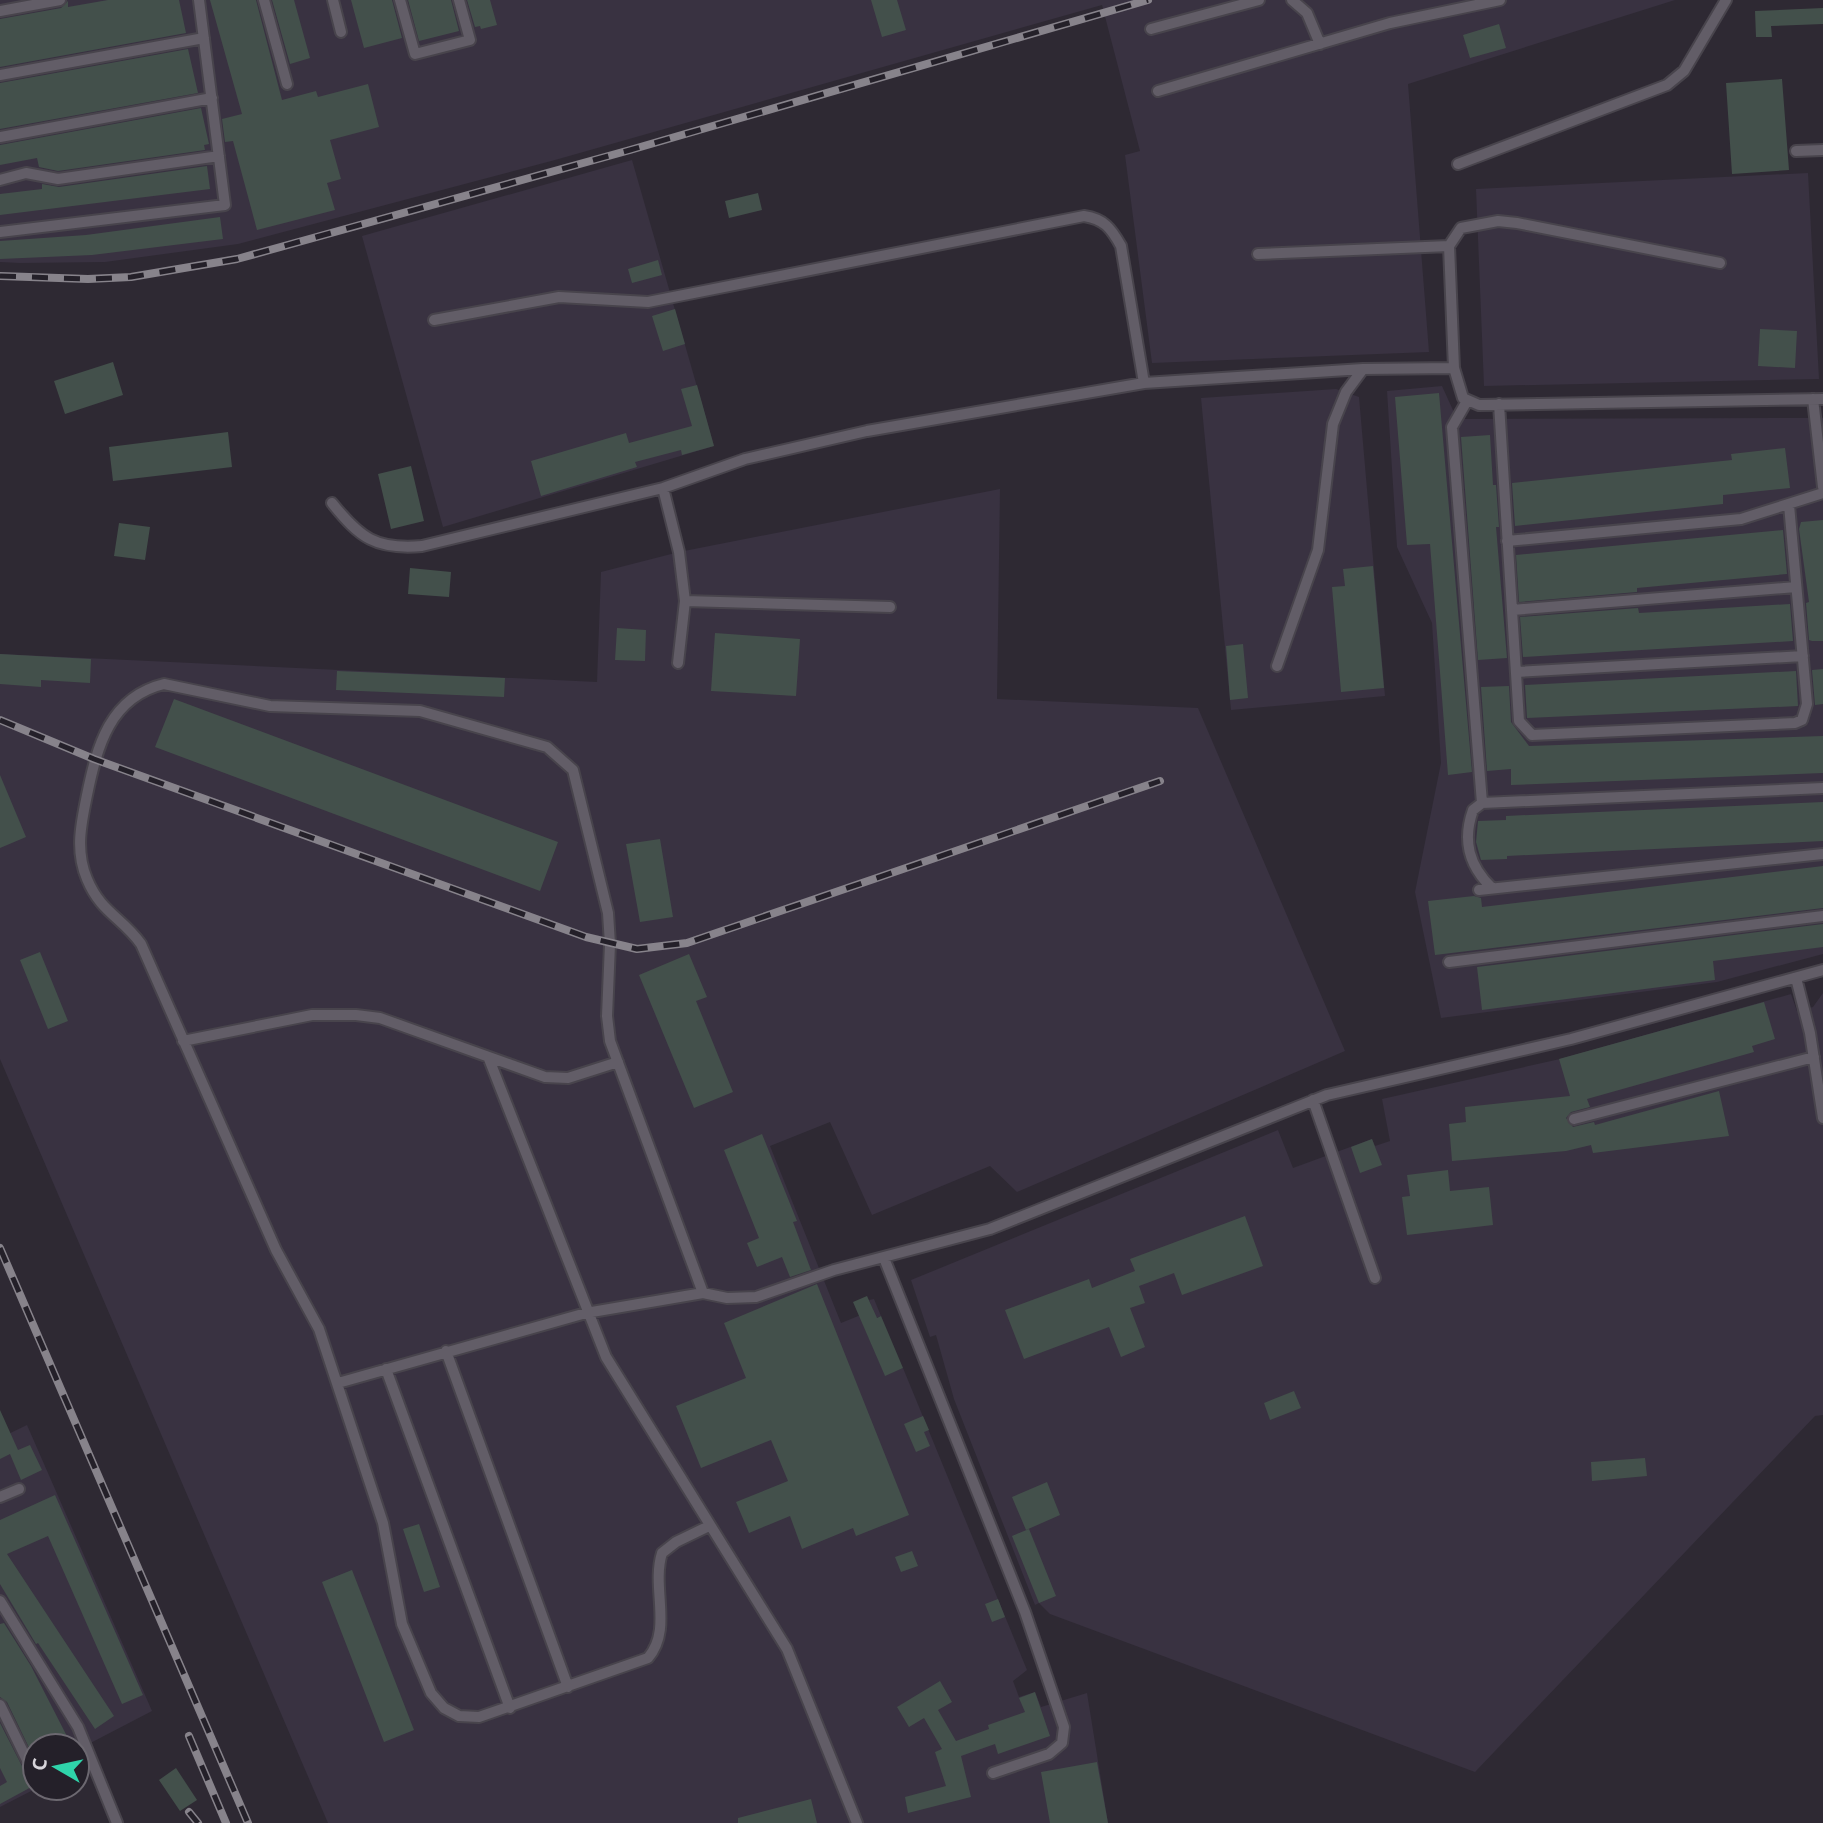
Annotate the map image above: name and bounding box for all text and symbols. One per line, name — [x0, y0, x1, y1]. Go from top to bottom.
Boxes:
north arrow — [21, 1732, 91, 1802]
text: С — [25, 1756, 53, 1772]

